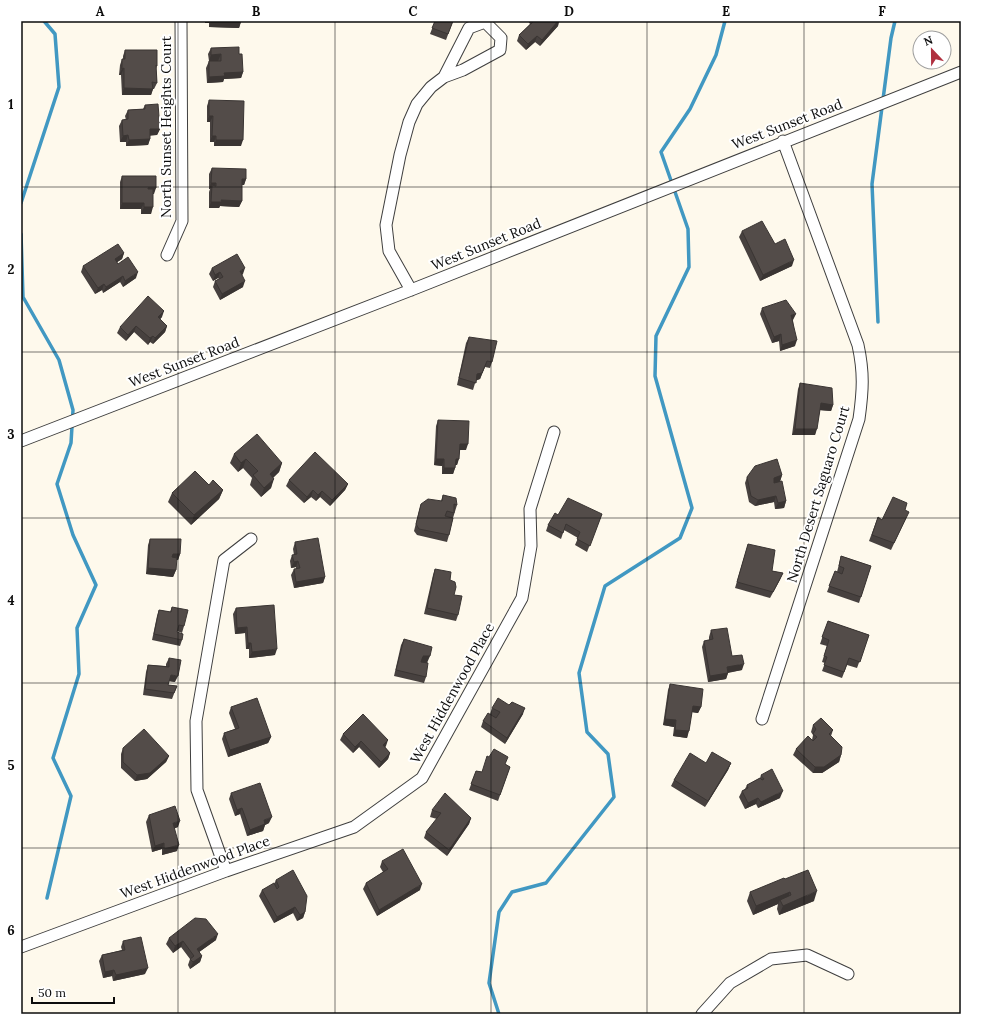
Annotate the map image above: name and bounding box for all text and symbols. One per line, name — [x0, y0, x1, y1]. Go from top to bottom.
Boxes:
text: A — [96, 3, 105, 20]
text: B — [252, 3, 261, 20]
text: C — [409, 3, 418, 20]
text: D — [564, 3, 574, 20]
text: E — [722, 3, 730, 20]
text: F — [878, 3, 886, 20]
north arrow — [912, 30, 952, 70]
text: N — [922, 32, 935, 49]
street label: North Sunset Heights Court — [157, 35, 175, 218]
street label: West Sunset Road — [729, 95, 845, 153]
text: 1 — [8, 96, 14, 113]
street label: West Sunset Road — [428, 214, 544, 274]
text: 2 — [8, 261, 15, 278]
street label: West Sunset Road — [126, 333, 242, 391]
street label: North Desert Saguaro Court — [783, 403, 854, 585]
text: 3 — [7, 426, 15, 443]
text: 4 — [7, 592, 15, 609]
street label: West Hiddenwood Place — [406, 619, 498, 766]
text: 5 — [7, 757, 15, 774]
street label: West Hiddenwood Place — [118, 831, 273, 902]
text: 6 — [7, 922, 15, 939]
scale bar — [32, 979, 114, 1005]
text: 50 m — [38, 985, 66, 1000]

